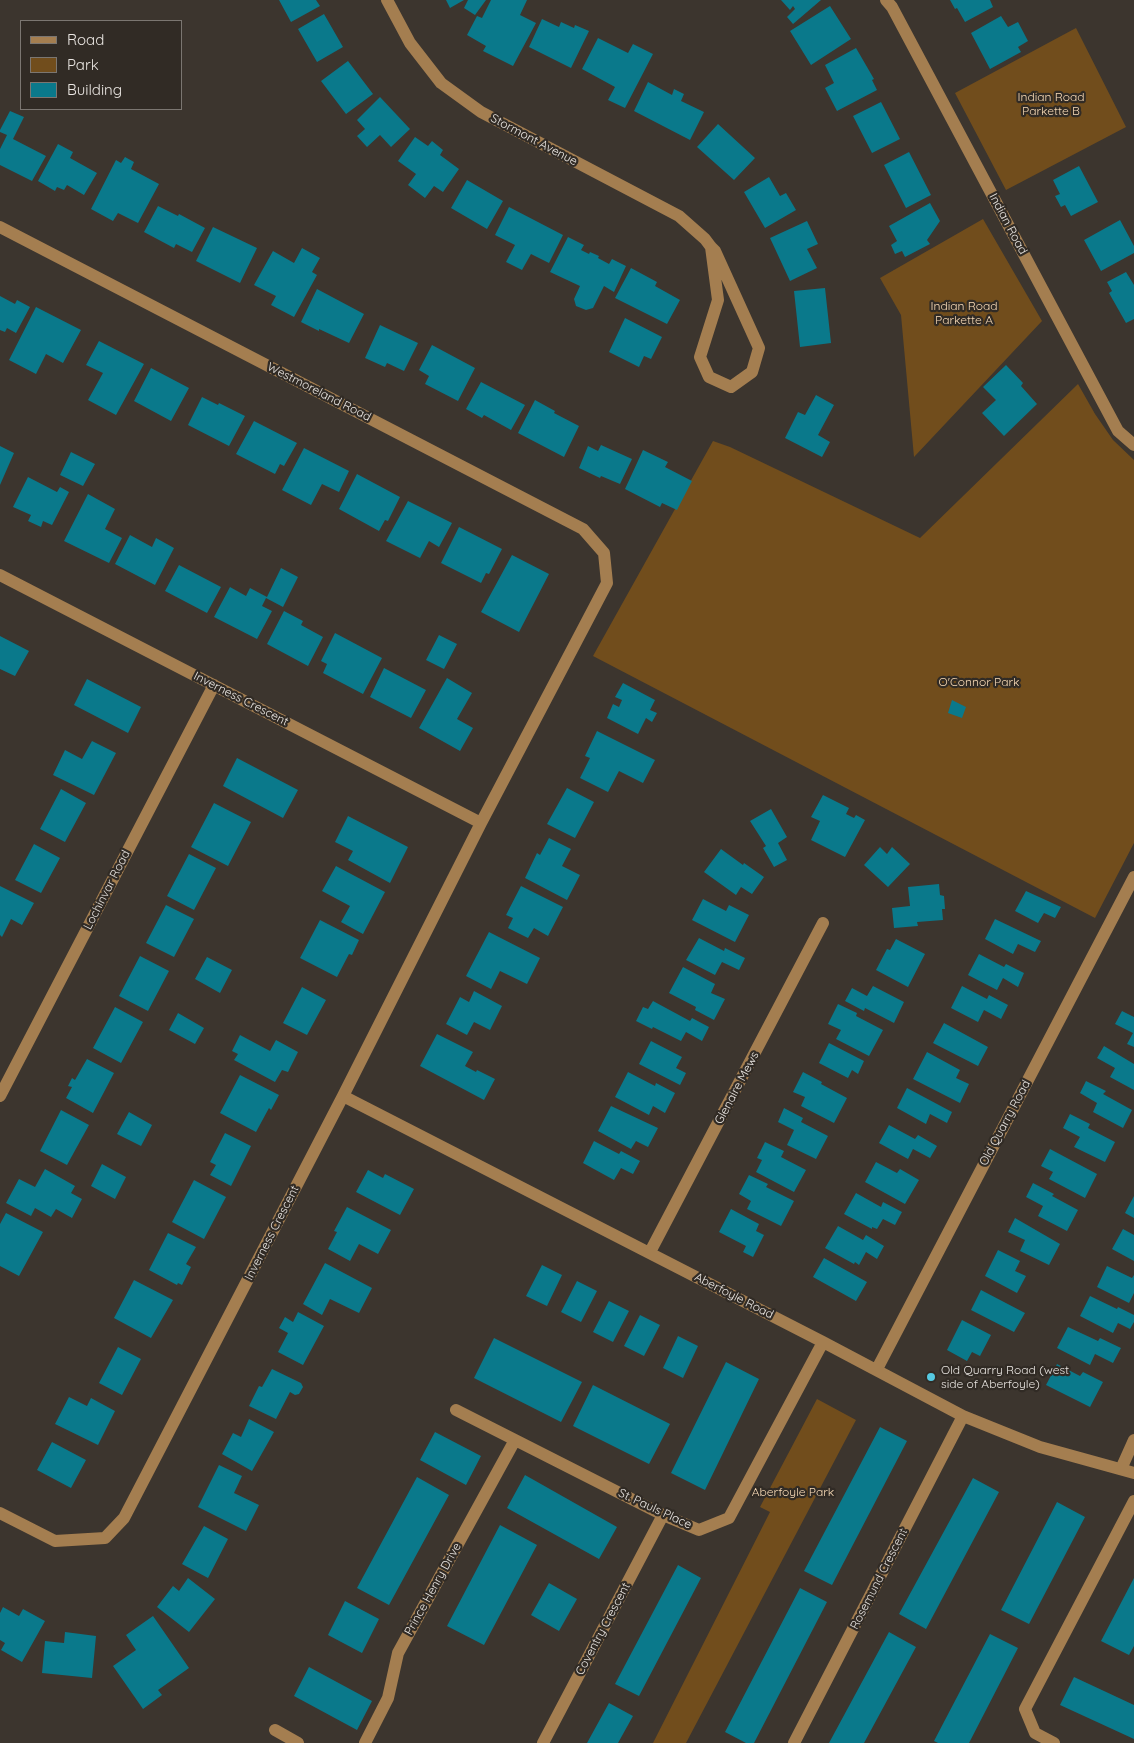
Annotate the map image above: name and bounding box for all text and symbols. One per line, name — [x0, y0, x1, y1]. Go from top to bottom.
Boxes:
legend — [20, 20, 182, 110]
text: Road — [67, 30, 104, 49]
text: Park — [67, 55, 99, 74]
text: Building — [67, 80, 122, 99]
park label: Indian Road Parkette B — [1017, 90, 1085, 118]
street label: Stormont Avenue — [488, 111, 580, 169]
street label: Indian Road — [986, 191, 1030, 257]
park label: Indian Road Parkette A — [930, 299, 998, 327]
street label: Westmoreland Road — [265, 360, 373, 424]
street label: Inverness Crescent — [191, 669, 291, 729]
park label: O'Connor Park — [938, 675, 1020, 689]
street label: Lochinvar Road — [81, 848, 133, 932]
street label: Glenaire Mews — [712, 1049, 762, 1127]
street label: Old Quarry Road — [976, 1078, 1034, 1168]
street label: Inverness Crescent — [242, 1183, 302, 1283]
street label: Aberfoyle Road — [692, 1270, 776, 1322]
place label: Old Quarry Road (west side of Aberfoyle) — [941, 1363, 1069, 1391]
marker: Old Quarry Road (west side of Aberfoyle) — [925, 1371, 937, 1383]
park label: Aberfoyle Park — [752, 1485, 834, 1499]
street label: St. Pauls Place — [616, 1486, 694, 1532]
street label: Rosemund Crescent — [847, 1526, 911, 1632]
street label: Prince Henry Drive — [402, 1540, 464, 1638]
street label: Coventry Crescent — [573, 1580, 633, 1678]

